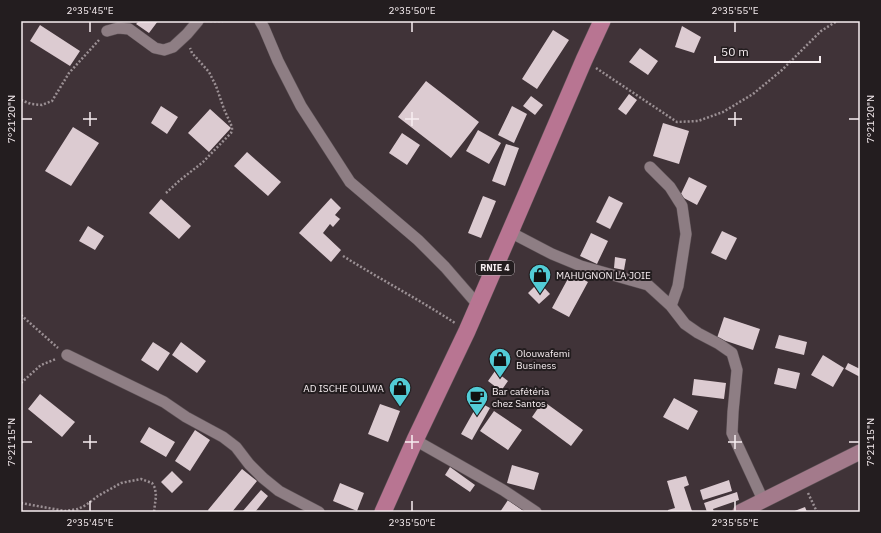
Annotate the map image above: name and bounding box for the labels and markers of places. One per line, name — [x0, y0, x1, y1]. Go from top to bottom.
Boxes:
shop icon: MAHUGNON LA JOIE — [527, 262, 553, 295]
place label: MAHUGNON LA JOIE — [556, 269, 651, 282]
shop icon: Olouwafemi Business — [487, 346, 513, 379]
place label: Olouwafemi Business — [516, 347, 570, 372]
shop icon: AD ISCHE OLUWA — [387, 375, 413, 408]
place label: AD ISCHE OLUWA — [303, 382, 385, 395]
cafe icon: Bar cafétéria chez Santos — [464, 384, 490, 417]
place label: Bar cafétéria chez Santos — [492, 385, 550, 410]

